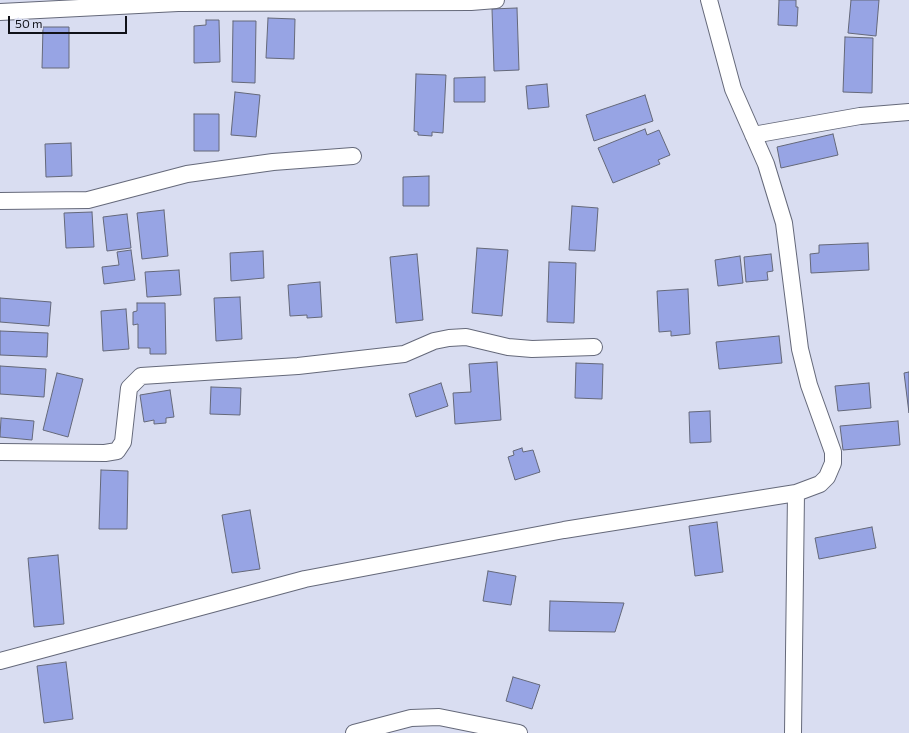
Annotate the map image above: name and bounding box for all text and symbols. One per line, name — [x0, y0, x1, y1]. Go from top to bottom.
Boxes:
scale bar — [10, 8, 129, 34]
text: 50 m — [15, 16, 43, 30]

